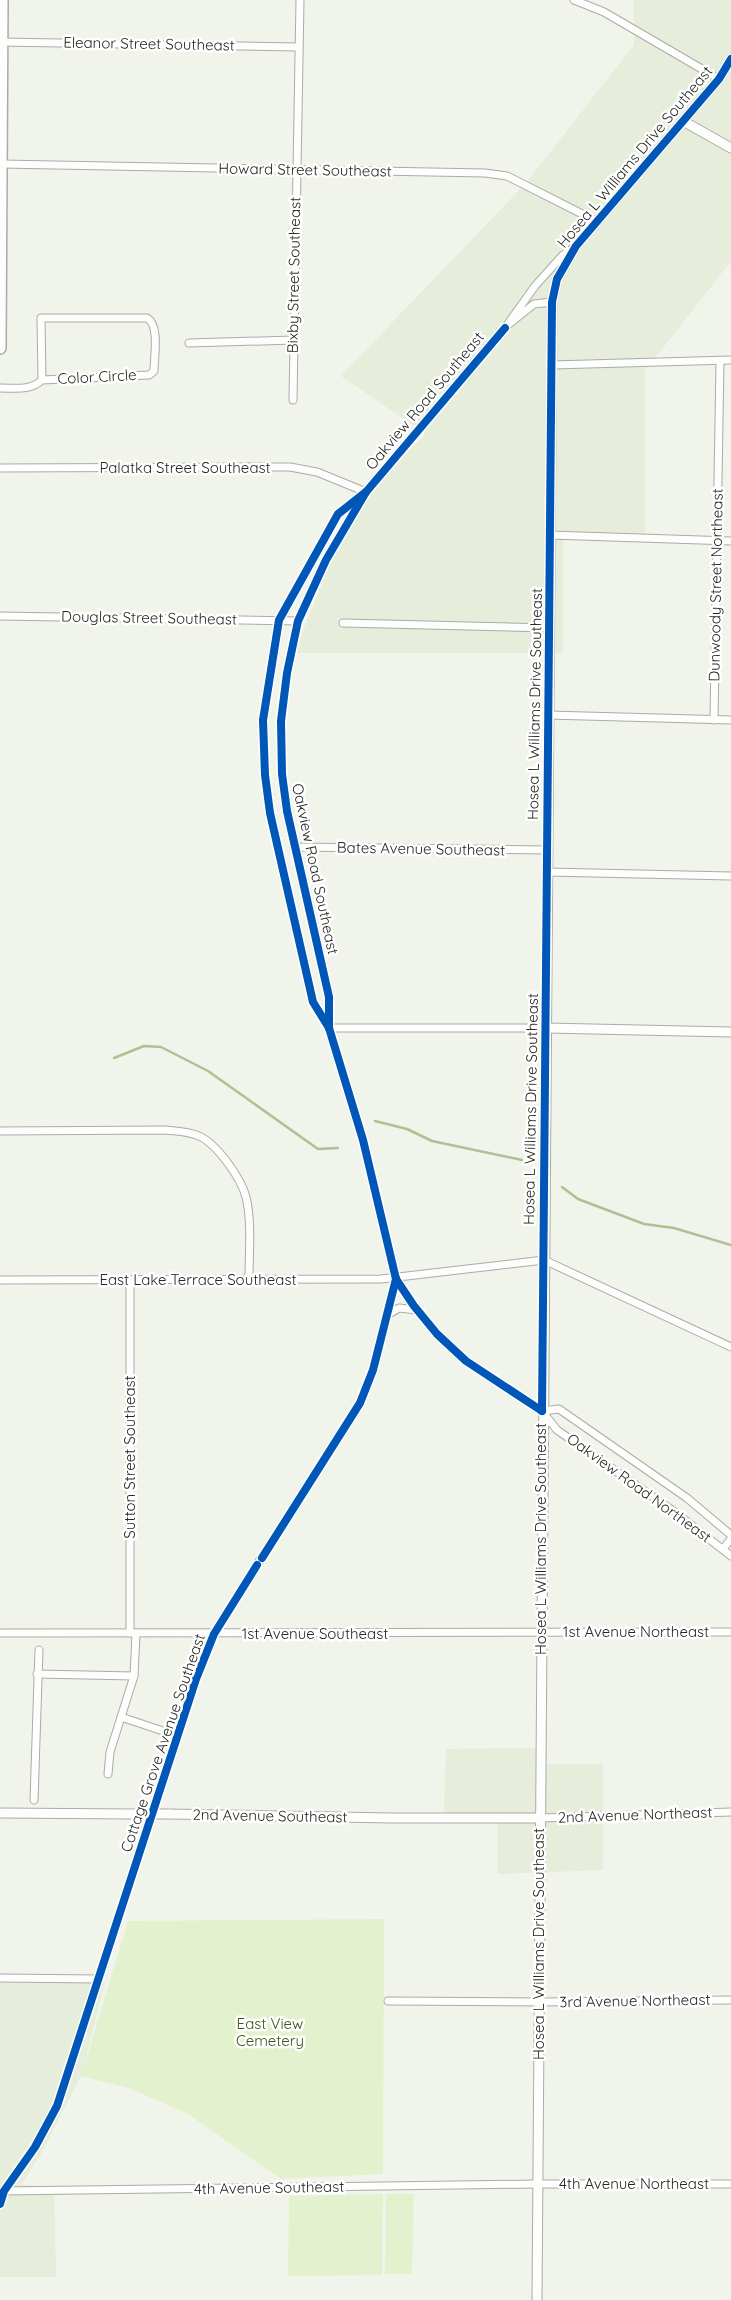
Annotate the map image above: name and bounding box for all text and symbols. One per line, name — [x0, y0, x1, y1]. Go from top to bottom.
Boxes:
street label: Eleanor Street Southeast — [63, 33, 235, 54]
street label: Hosea L Williams Drive Southeast — [553, 62, 716, 252]
street label: Howard Street Southeast — [218, 158, 392, 181]
street label: Bixby Street Southeast — [283, 197, 304, 353]
street label: Oakview Road Southeast — [361, 328, 488, 474]
street label: Color Circle — [57, 365, 137, 388]
street label: Palatka Street Southeast — [99, 458, 271, 477]
street label: Dunwoody Street Northeast — [704, 488, 727, 682]
street label: Hosea L Williams Drive Southeast — [523, 588, 546, 820]
street label: Douglas Street Southeast — [61, 606, 237, 629]
street label: Oakview Road Southeast — [288, 782, 343, 956]
street label: Bates Avenue Southeast — [337, 838, 505, 859]
street label: Hosea L Williams Drive Southeast — [519, 993, 542, 1225]
street label: East Lake Terrace Southeast — [99, 1270, 297, 1289]
street label: Sutton Street Southeast — [120, 1375, 139, 1539]
street label: Hosea L Williams Drive Southeast — [531, 1423, 550, 1655]
street label: Oakview Road Northeast — [563, 1429, 715, 1546]
street label: 1st Avenue Northeast — [563, 1622, 709, 1641]
street label: 1st Avenue Southeast — [242, 1624, 388, 1643]
street label: Cottage Grove Avenue Southeast — [116, 1631, 209, 1855]
street label: 2nd Avenue Northeast — [557, 1802, 713, 1827]
street label: 2nd Avenue Southeast — [192, 1805, 348, 1826]
street label: Hosea L Williams Drive Southeast — [529, 1828, 548, 2060]
street label: 3rd Avenue Northeast — [559, 1990, 711, 2011]
park label: East View Cemetery — [236, 2014, 304, 2050]
street label: 4th Avenue Northeast — [559, 2174, 709, 2193]
street label: 4th Avenue Southeast — [194, 2177, 344, 2198]

